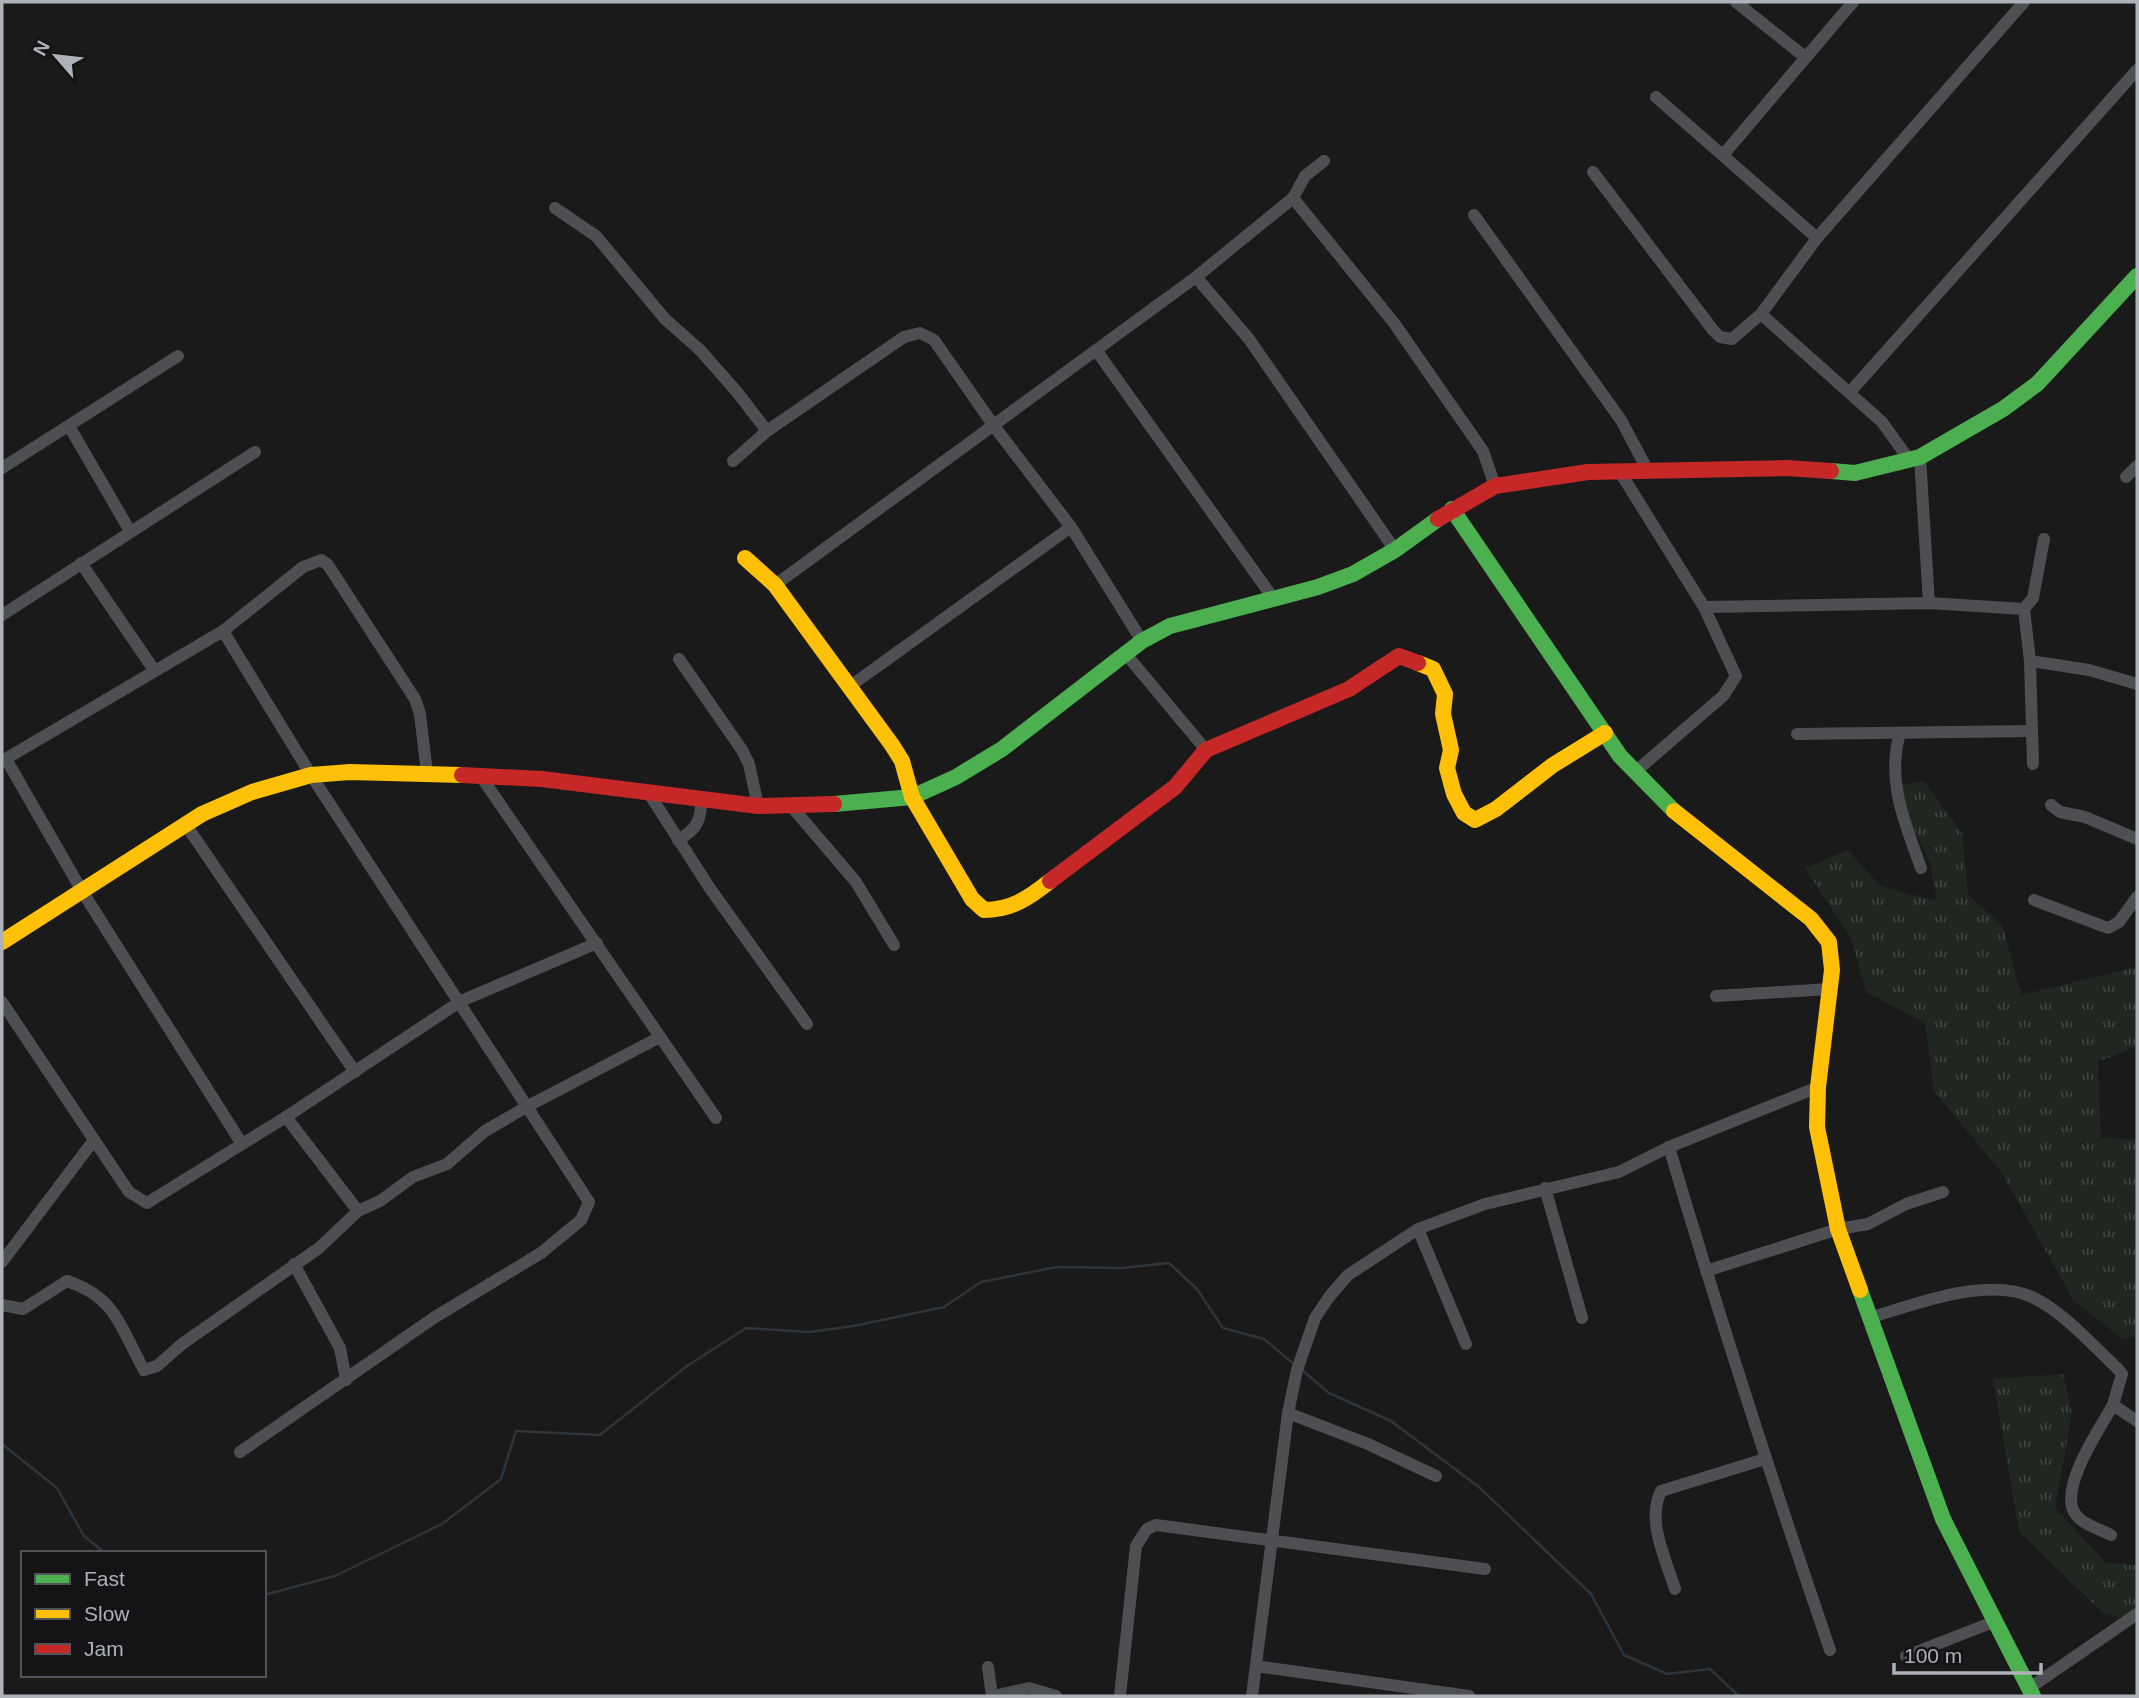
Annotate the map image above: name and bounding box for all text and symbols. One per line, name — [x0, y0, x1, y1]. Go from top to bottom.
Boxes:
north arrow — [21, 21, 91, 91]
text: N — [29, 37, 54, 59]
legend — [21, 1551, 266, 1677]
text: Fast — [84, 1567, 125, 1590]
text: Slow — [84, 1602, 130, 1625]
scale bar — [1894, 1632, 2041, 1676]
text: Jam — [84, 1637, 124, 1660]
text: 100 m — [1904, 1644, 1962, 1667]

